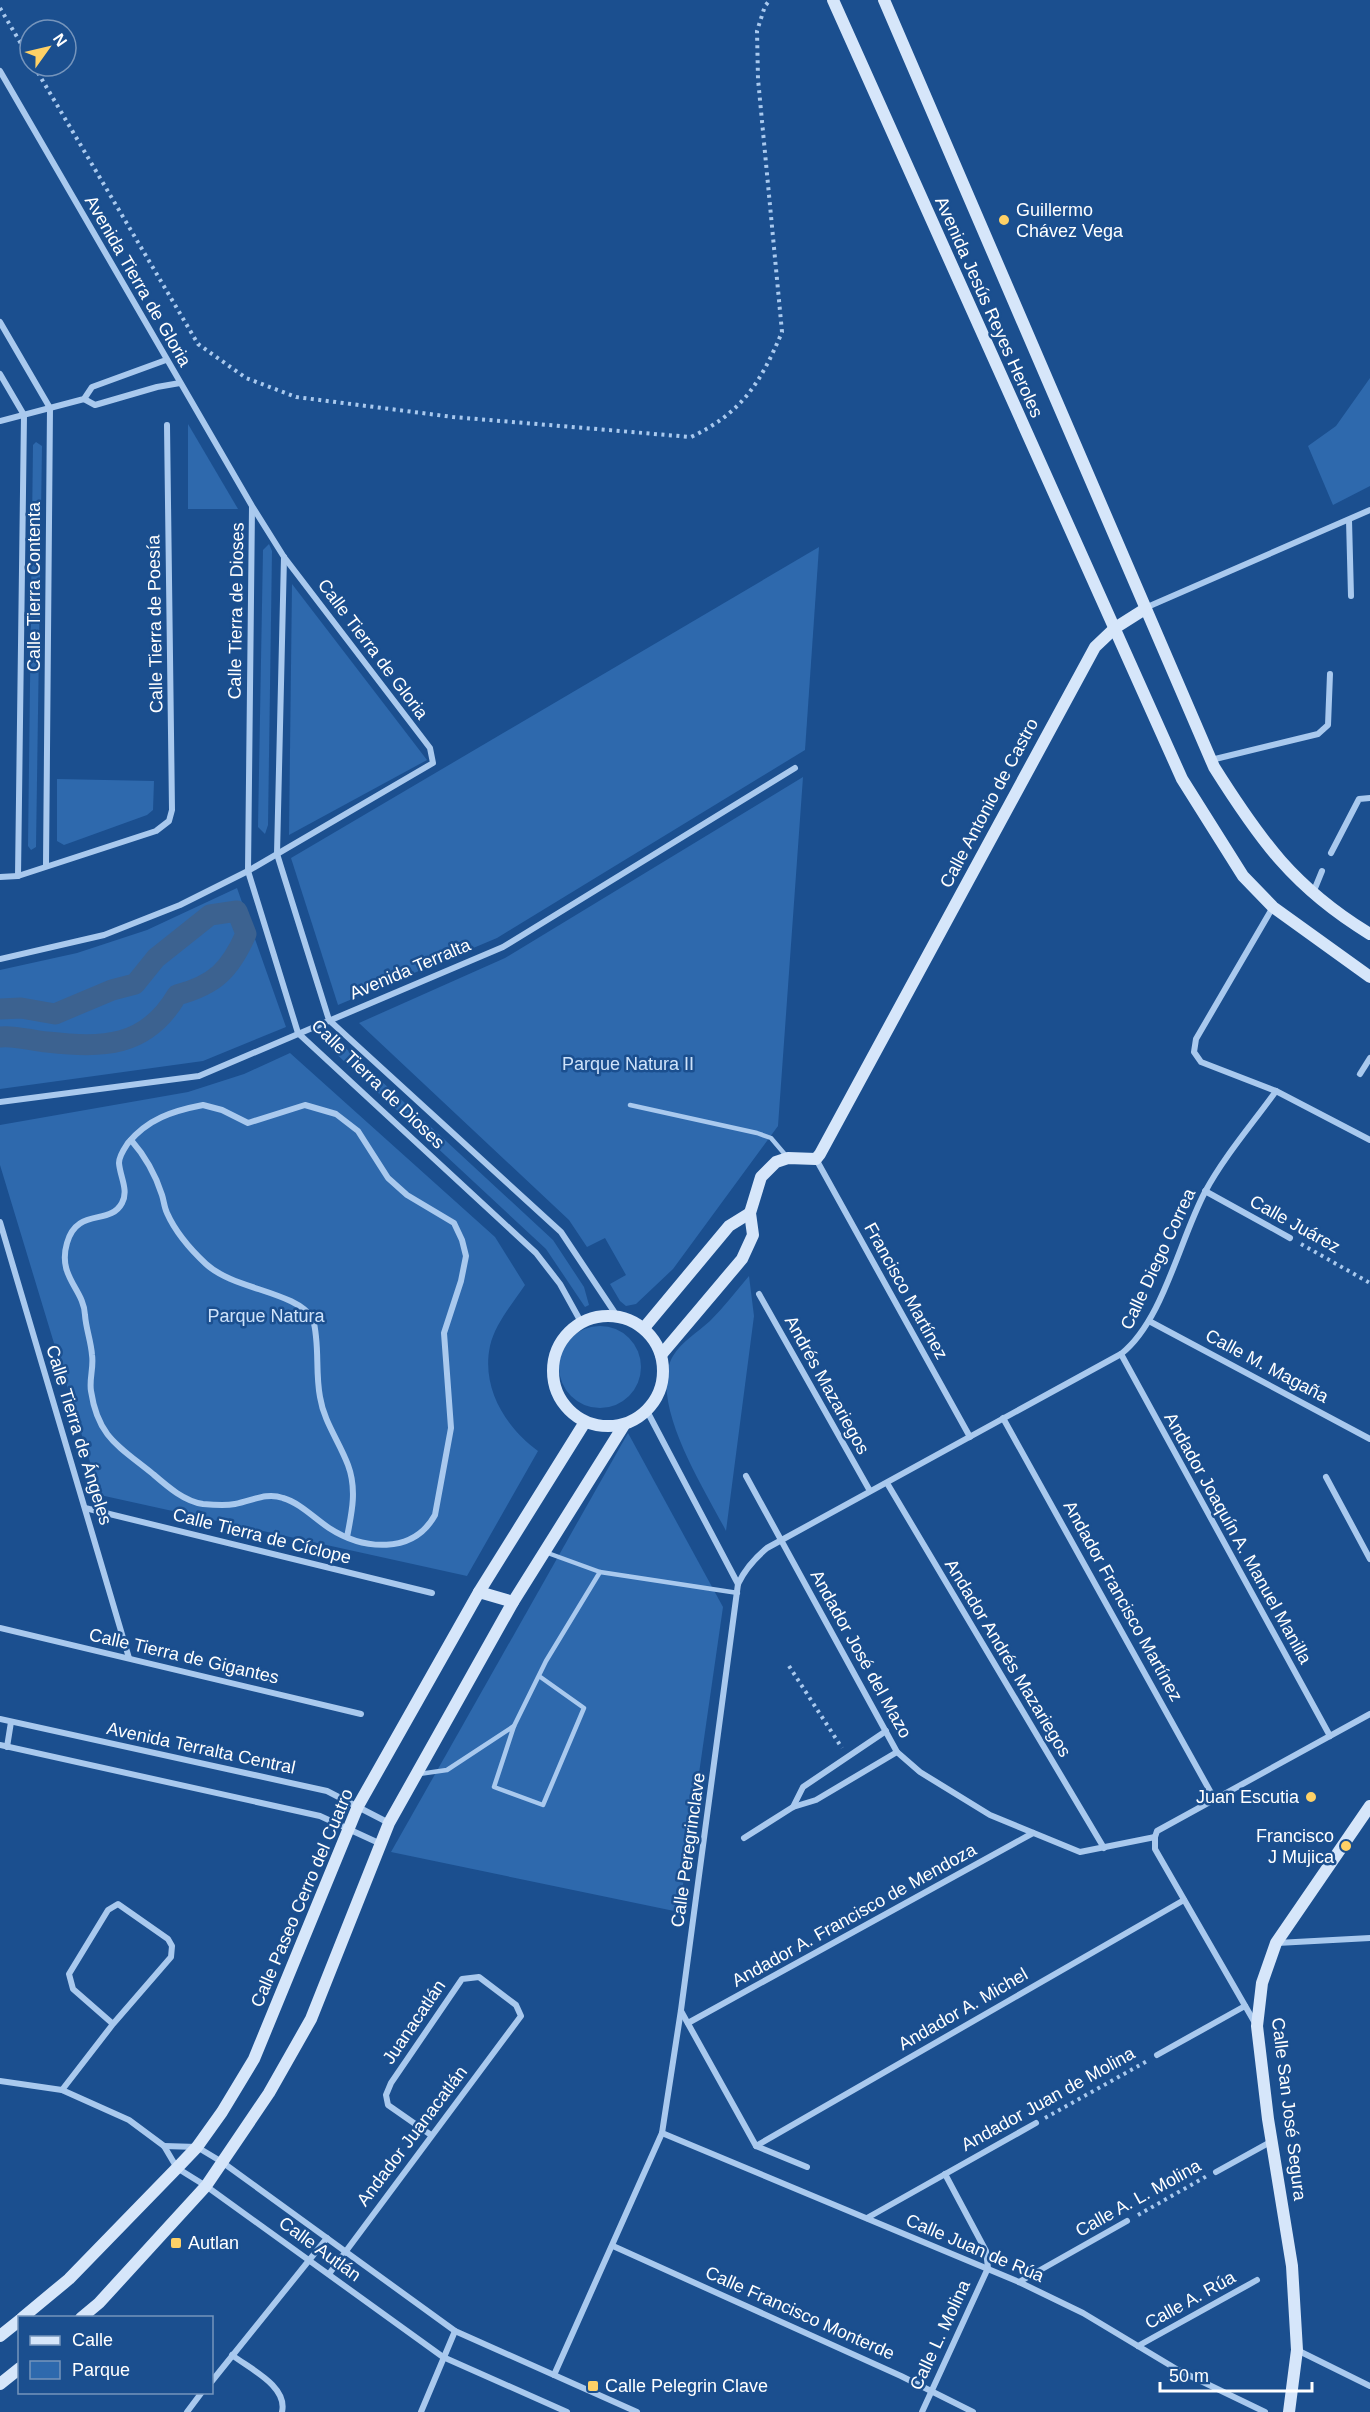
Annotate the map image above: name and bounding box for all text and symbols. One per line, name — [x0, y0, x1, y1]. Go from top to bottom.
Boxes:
north arrow — [18, 18, 78, 78]
text: N — [50, 30, 70, 49]
street label: Avenida Tierra de Gloria — [81, 192, 196, 371]
street label: Avenida Jesús Reyes Heroles — [931, 193, 1047, 421]
place label: Guillermo Chávez Vega — [1016, 200, 1124, 241]
marker: Guillermo Chávez Vega — [997, 213, 1011, 227]
street label: Calle Tierra Contenta — [24, 501, 44, 672]
street label: Calle Tierra de Dioses — [224, 522, 248, 700]
street label: Calle Tierra de Poesía — [143, 534, 167, 713]
street label: Calle Tierra de Gloria — [314, 575, 433, 724]
street label: Calle Antonio de Castro — [936, 715, 1042, 891]
street label: Avenida Terralta — [347, 934, 474, 1003]
street label: Calle Tierra de Dioses — [307, 1015, 449, 1153]
park label: Parque Natura II — [562, 1054, 694, 1074]
street label: Calle Diego Correa — [1117, 1185, 1200, 1333]
street label: Calle Juárez — [1246, 1191, 1344, 1257]
street label: Francisco Martínez — [860, 1219, 952, 1363]
park label: Parque Natura — [207, 1306, 326, 1326]
street label: Andrés Mazariegos — [781, 1312, 873, 1458]
street label: Calle M. Magaña — [1202, 1325, 1333, 1407]
street label: Calle Tierra de Ángeles — [42, 1343, 116, 1527]
street label: Andador Joaquín A. Manuel Manilla — [1160, 1409, 1316, 1668]
street label: Andador Francisco Martínez — [1059, 1497, 1187, 1705]
street label: Calle Tierra de Cíclope — [171, 1504, 353, 1568]
street label: Andador Andrés Mazariegos — [941, 1556, 1075, 1760]
street label: Andador José del Mazo — [806, 1566, 916, 1742]
street label: Calle Tierra de Gigantes — [87, 1624, 281, 1688]
street label: Avenida Terralta Central — [105, 1718, 297, 1778]
street label: Calle Peregrinclave — [667, 1771, 709, 1929]
street label: Calle Paseo Cerro del Cuatro — [247, 1786, 357, 2010]
place label: Juan Escutia — [1196, 1787, 1300, 1807]
marker: Juan Escutia — [1304, 1790, 1318, 1804]
place label: Francisco J Mujica — [1256, 1826, 1335, 1867]
street label: Andador A. Francisco de Mendoza — [728, 1839, 980, 1991]
marker: Francisco J Mujica — [1339, 1839, 1353, 1853]
street label: Andador A. Michel — [895, 1964, 1031, 2054]
street label: Juanacatlán — [379, 1976, 449, 2068]
street label: Calle San José Segura — [1268, 2016, 1310, 2203]
street label: Andador Juan de Molina — [958, 2042, 1139, 2155]
street label: Andador Juanacatlán — [353, 2062, 471, 2210]
street label: Calle A. L. Molina — [1072, 2155, 1205, 2241]
street label: Calle Juan de Rúa — [903, 2210, 1048, 2287]
street label: Calle Autlán — [275, 2213, 365, 2285]
place label: Autlan — [188, 2233, 239, 2253]
marker: Autlan — [169, 2236, 183, 2250]
street label: Calle Francisco Monterde — [702, 2262, 898, 2364]
street label: Calle A. Rúa — [1141, 2267, 1239, 2333]
street label: Calle L. Molina — [906, 2276, 975, 2393]
legend — [18, 2316, 213, 2394]
text: Calle — [72, 2330, 113, 2350]
scale bar — [1160, 2355, 1312, 2393]
text: Parque — [72, 2360, 130, 2380]
text: 50 m — [1169, 2366, 1209, 2386]
place label: Calle Pelegrin Clave — [605, 2376, 768, 2396]
marker: Calle Pelegrin Clave — [586, 2379, 600, 2393]

